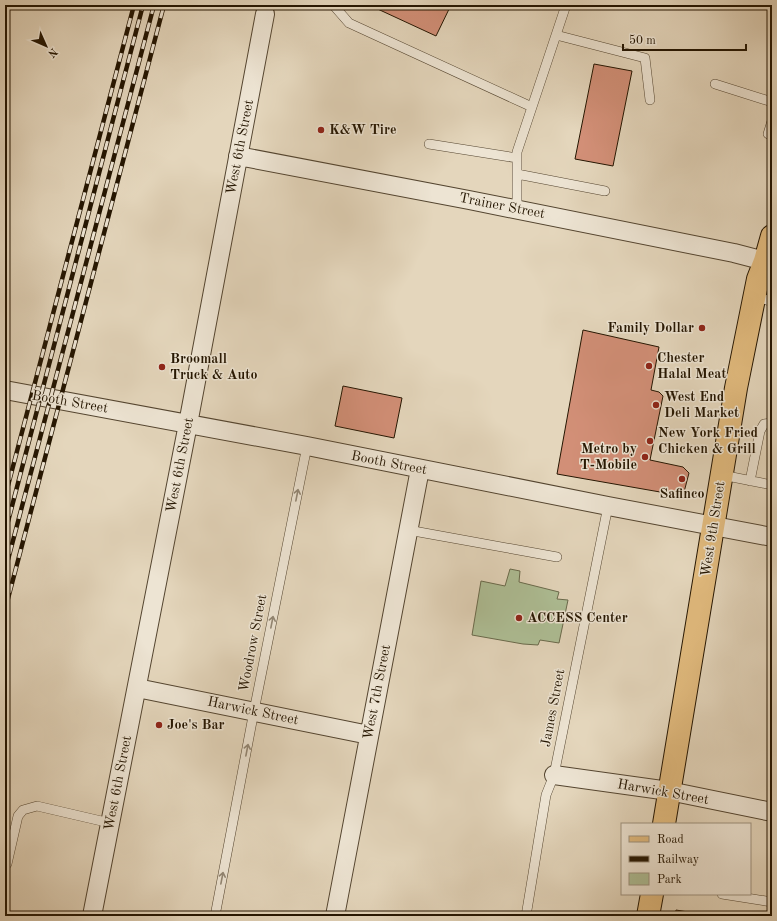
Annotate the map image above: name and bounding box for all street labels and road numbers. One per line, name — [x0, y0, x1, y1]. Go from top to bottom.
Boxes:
street label: West 6th Street — [224, 98, 256, 196]
street label: Trainer Street — [458, 191, 546, 221]
street label: Booth Street — [31, 388, 109, 416]
street label: West 6th Street — [164, 416, 196, 514]
street label: Booth Street — [350, 449, 428, 477]
street label: West 9th Street — [699, 480, 727, 578]
street label: Woodrow Street — [237, 593, 269, 693]
street label: West 7th Street — [361, 643, 393, 741]
street label: James Street — [539, 668, 567, 748]
street label: Harwick Street — [206, 695, 300, 728]
street label: West 6th Street — [102, 734, 134, 832]
street label: Harwick Street — [616, 777, 710, 807]

